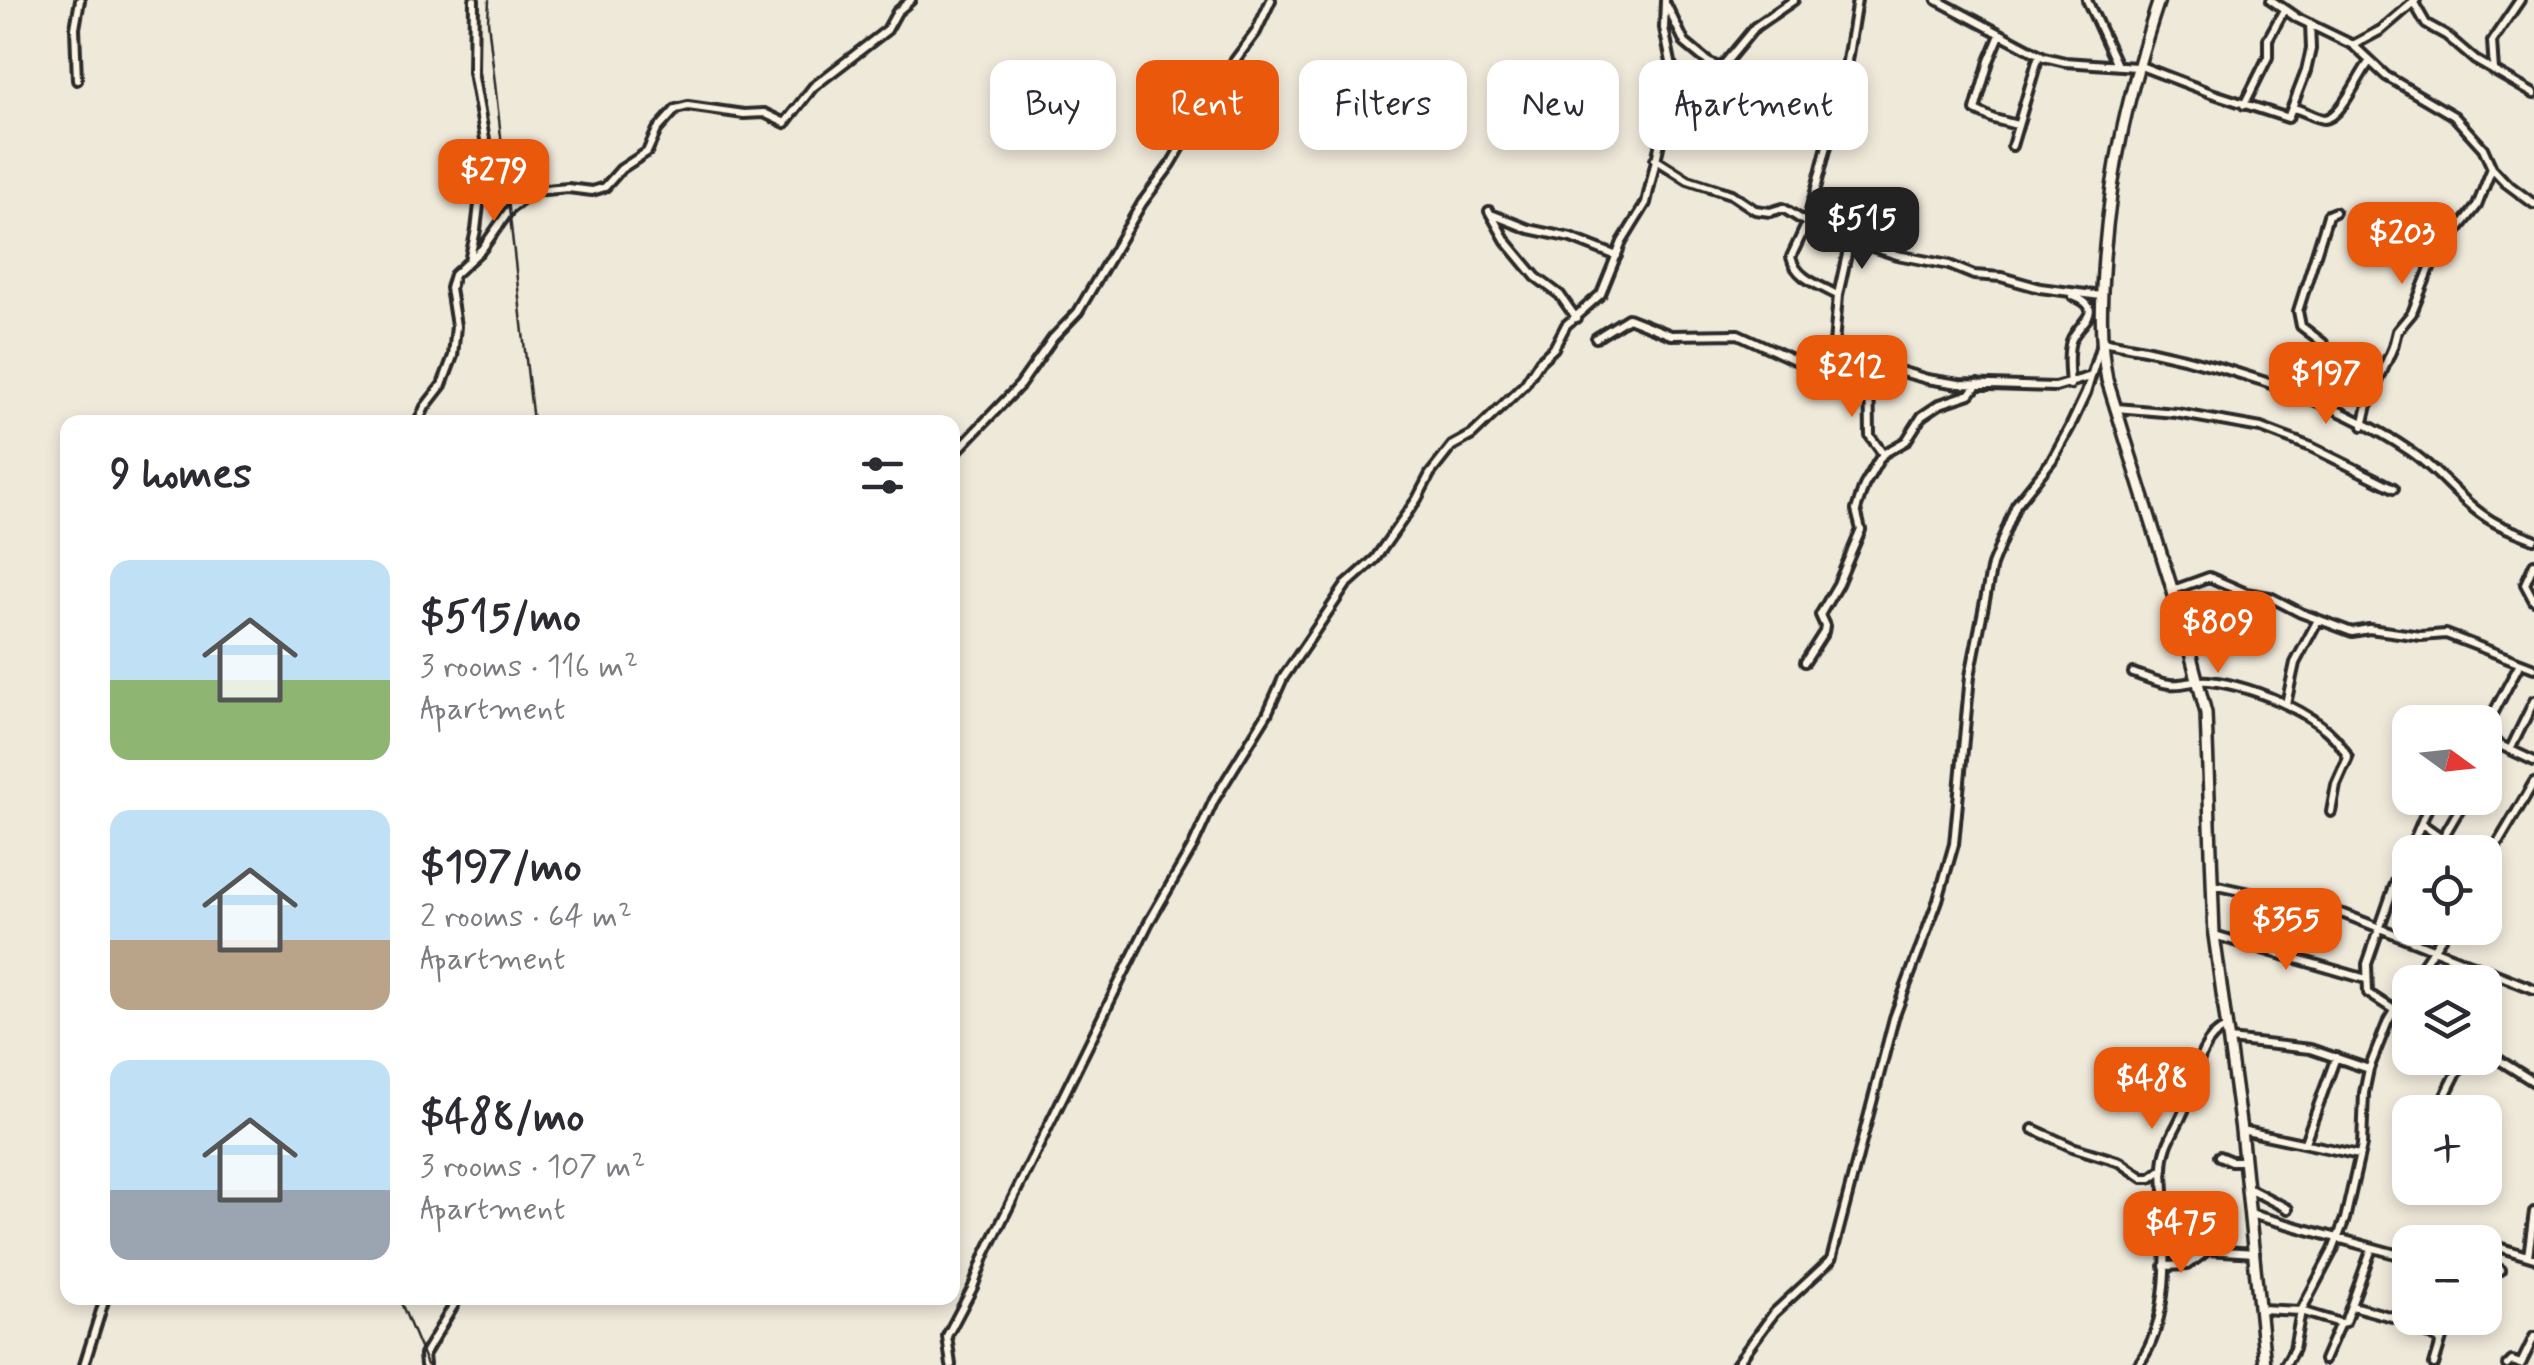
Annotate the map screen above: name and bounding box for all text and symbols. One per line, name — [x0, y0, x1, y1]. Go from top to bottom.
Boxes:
chip: Buy — [990, 60, 1116, 150]
chip: Rent — [1136, 60, 1279, 150]
chip: Filters — [1299, 60, 1467, 150]
chip: New — [1487, 60, 1619, 150]
chip: Apartment — [1639, 60, 1868, 150]
pin: $279 — [435, 139, 553, 224]
text: $279 — [460, 150, 528, 192]
pin: $515 — [1803, 187, 1921, 272]
text: $515 — [1827, 198, 1897, 240]
pin: $203 — [2343, 202, 2461, 287]
text: $203 — [2369, 213, 2435, 255]
pin: $212 — [1793, 335, 1911, 420]
pin: $197 — [2267, 342, 2385, 427]
text: $212 — [1818, 346, 1886, 388]
text: $197 — [2291, 353, 2361, 395]
text: 9 homes — [110, 448, 252, 503]
icon: filters — [855, 448, 910, 503]
text: $515/mo — [420, 591, 581, 646]
pin: $809 — [2159, 591, 2277, 676]
icon: home — [190, 600, 310, 720]
text: $809 — [2182, 602, 2254, 644]
text: 3 rooms · 116 m² — [420, 646, 638, 688]
text: Apartment — [420, 688, 565, 730]
north arrow — [2392, 705, 2502, 815]
map controls — [2392, 705, 2502, 1335]
button: locate — [2392, 835, 2502, 945]
text: $197/mo — [420, 841, 582, 896]
icon: home — [190, 850, 310, 970]
pin: $355 — [2227, 888, 2345, 973]
text: 2 rooms · 64 m² — [420, 896, 632, 938]
text: $355 — [2252, 899, 2320, 941]
text: Apartment — [420, 938, 565, 980]
button: layers — [2392, 965, 2502, 1075]
pin: $488 — [2093, 1047, 2211, 1132]
text: $488 — [2116, 1058, 2188, 1100]
text: $488/mo — [420, 1091, 585, 1146]
button: + — [2392, 1095, 2502, 1205]
icon: home — [190, 1100, 310, 1220]
text: 3 rooms · 107 m² — [420, 1146, 645, 1188]
text: Apartment — [420, 1188, 565, 1230]
pin: $475 — [2122, 1191, 2240, 1276]
text: $475 — [2145, 1202, 2217, 1244]
button: − — [2392, 1225, 2502, 1335]

